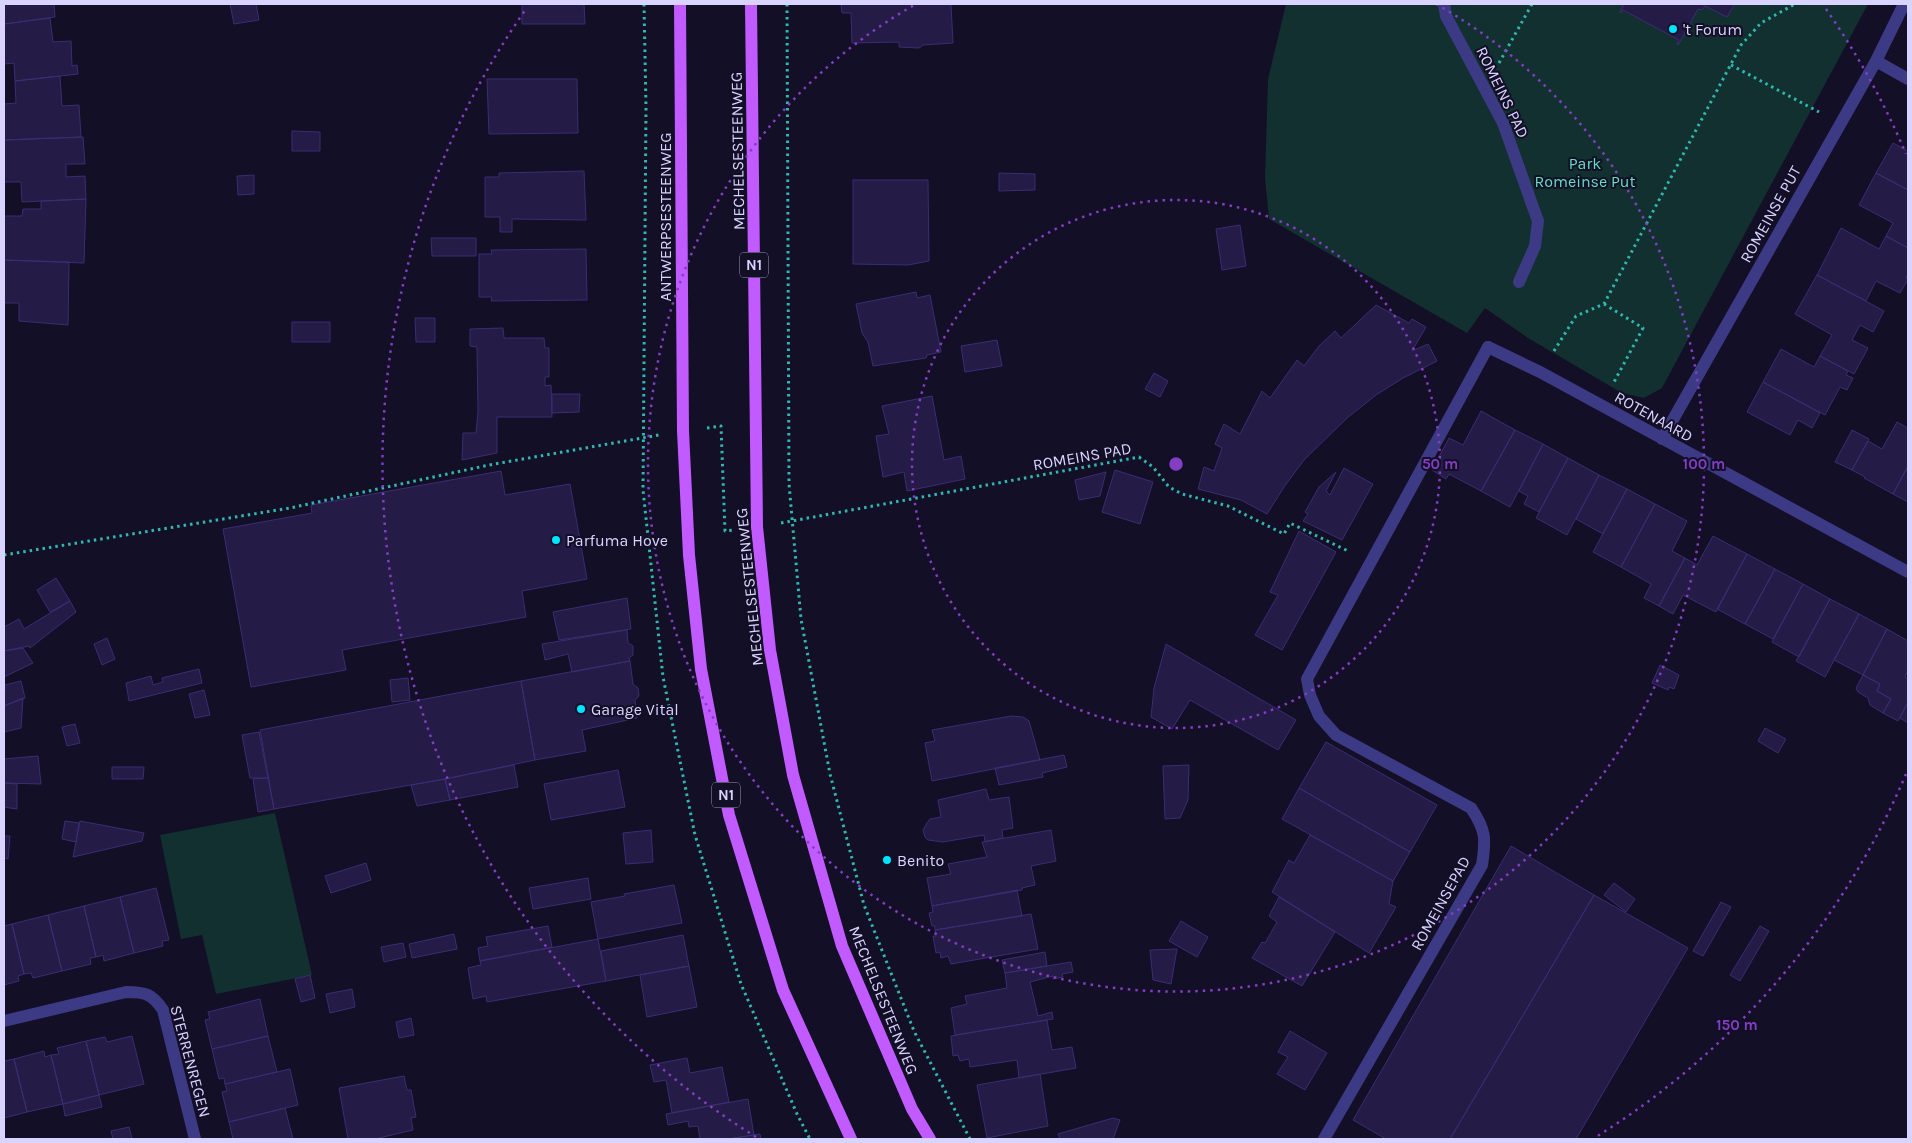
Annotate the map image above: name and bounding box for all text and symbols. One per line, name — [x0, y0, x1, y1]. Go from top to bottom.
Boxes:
place label: 't Forum — [1683, 20, 1742, 39]
marker: 't Forum — [1667, 23, 1679, 35]
street label: ROMEINS PAD — [1472, 43, 1533, 141]
street label: MECHELSESTEENWEG — [727, 72, 748, 230]
street label: ANTWERPSESTEENWEG — [656, 133, 675, 301]
park label: Park Romeinse Put — [1534, 154, 1636, 191]
street label: ROMEINSE PUT — [1736, 162, 1805, 266]
road number: N1 — [740, 252, 768, 278]
street label: ROTENAARD — [1611, 387, 1696, 446]
street label: ROMEINS PAD — [1031, 438, 1133, 474]
centre of rings — [1167, 455, 1185, 473]
text: 50 m — [1422, 455, 1458, 473]
text: 100 m — [1683, 455, 1725, 473]
street label: MECHELSESTEENWEG — [732, 507, 767, 667]
place label: Parfuma Hove — [566, 531, 668, 550]
marker: Parfuma Hove — [550, 534, 562, 546]
place label: Garage Vital — [591, 700, 679, 719]
marker: Garage Vital — [575, 703, 587, 715]
road number: N1 — [712, 782, 740, 808]
place label: Benito — [897, 851, 944, 870]
street label: ROMEINSEPAD — [1407, 853, 1474, 954]
marker: Benito — [881, 854, 893, 866]
street label: MECHELSESTEENWEG — [845, 923, 922, 1077]
street label: STERRENREGEN — [166, 1003, 215, 1119]
text: 150 m — [1716, 1016, 1758, 1034]

